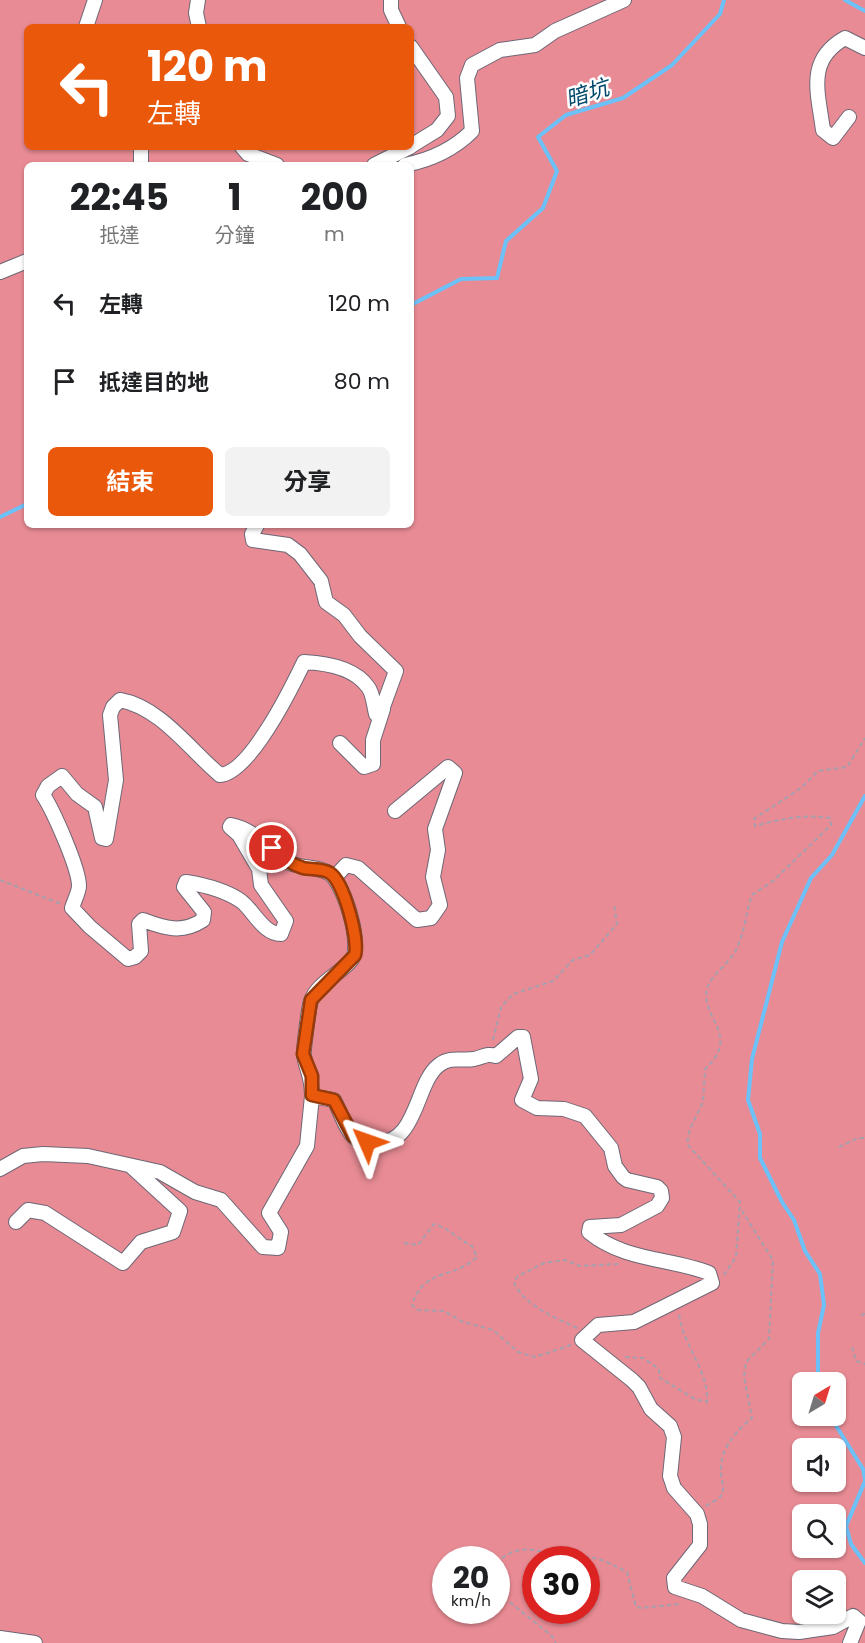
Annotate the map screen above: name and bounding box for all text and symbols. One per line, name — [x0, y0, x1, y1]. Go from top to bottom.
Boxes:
text: 120 m — [147, 37, 268, 96]
icon: left — [48, 48, 126, 126]
water label: 暗坑 — [561, 71, 616, 115]
text: 左轉 — [147, 95, 201, 132]
text: 22:45 — [70, 172, 169, 223]
text: 1 — [228, 172, 242, 223]
text: 200 — [301, 172, 368, 223]
text: m — [324, 220, 345, 248]
text: 抵達 — [99, 221, 139, 249]
text: 分鐘 — [215, 221, 255, 249]
icon: left — [48, 287, 81, 320]
text: 120 m — [328, 288, 390, 319]
text: 左轉 — [99, 289, 143, 320]
icon: arrive — [48, 365, 81, 398]
text: 80 m — [334, 366, 390, 397]
text: 抵達目的地 — [99, 367, 209, 398]
button: 結束 — [48, 447, 213, 516]
button: 分享 — [225, 447, 390, 516]
pin — [246, 822, 297, 873]
icon: arrive — [255, 831, 288, 864]
position arrow — [335, 1110, 399, 1174]
north arrow — [792, 1372, 846, 1426]
map controls — [792, 1372, 846, 1624]
button: sound — [792, 1438, 846, 1492]
button: search — [792, 1504, 846, 1558]
speed limit sign: 30 — [522, 1546, 600, 1624]
text: 20 — [453, 1556, 489, 1599]
button: layers — [792, 1570, 846, 1624]
text: km/h — [451, 1590, 491, 1611]

